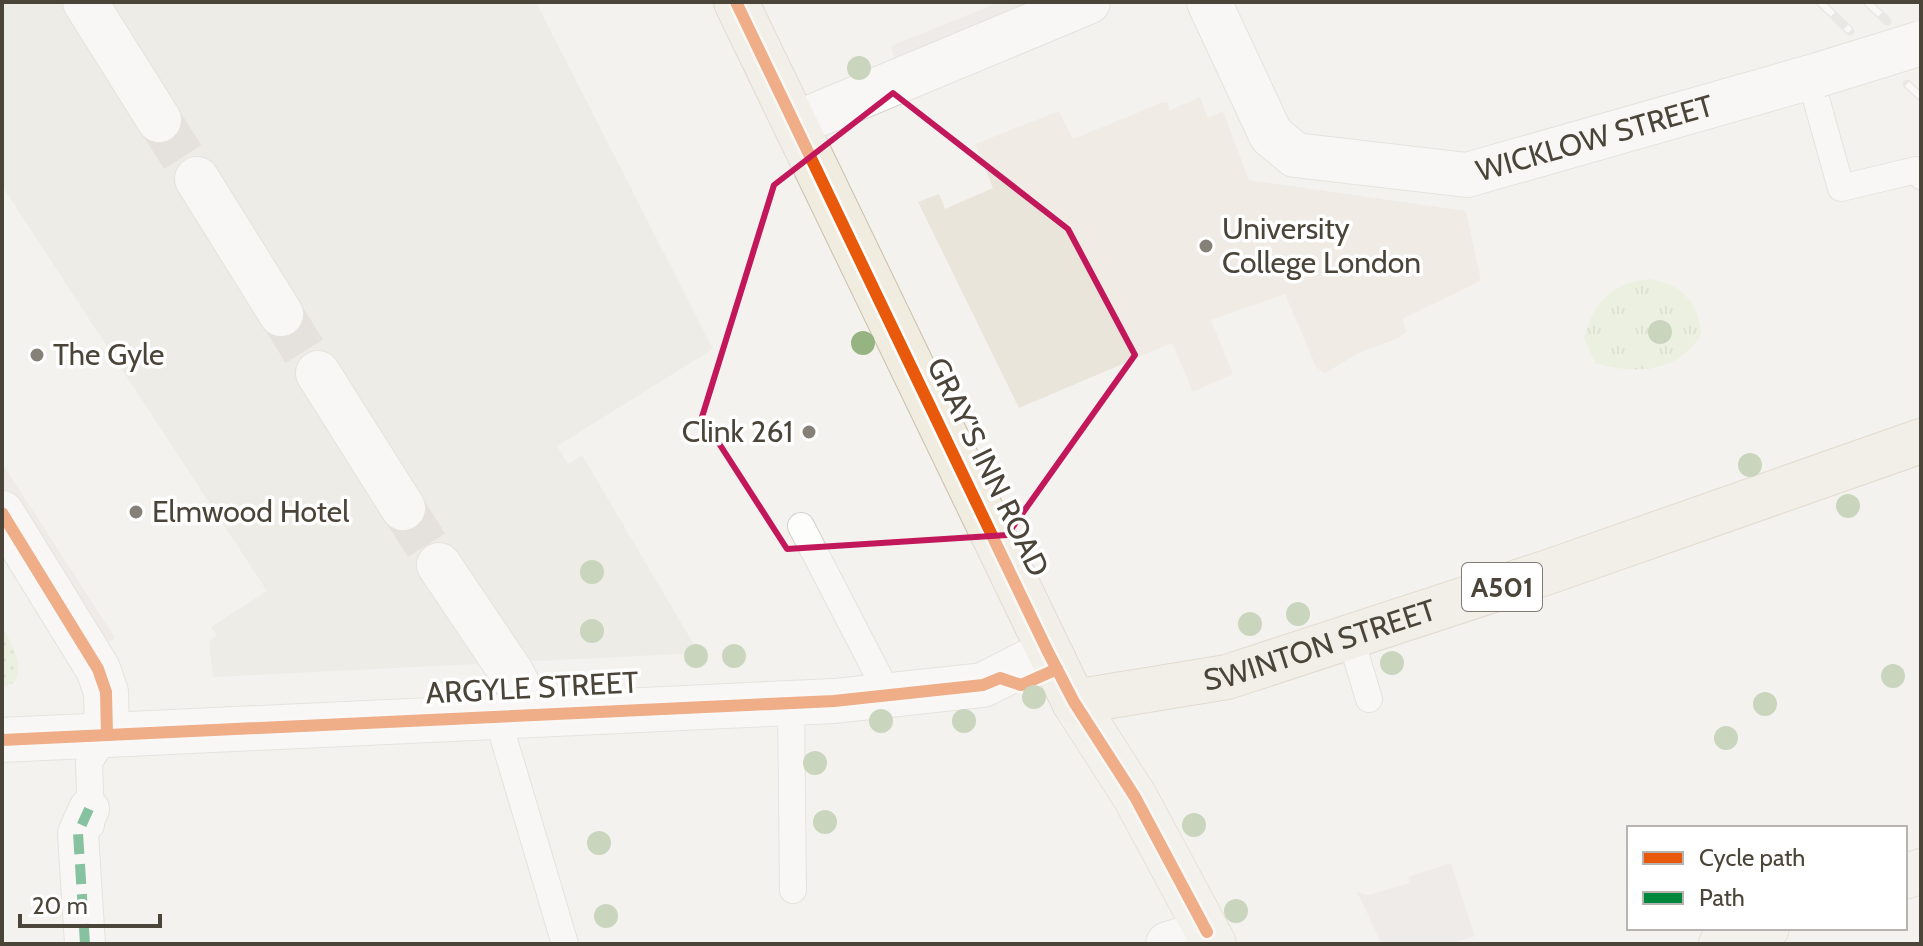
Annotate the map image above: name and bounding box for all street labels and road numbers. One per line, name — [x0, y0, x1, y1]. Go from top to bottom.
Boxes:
street label: WICKLOW STREET — [1472, 87, 1717, 189]
street label: GRAY'S INN ROAD — [919, 351, 1057, 582]
road number: A501 — [1462, 563, 1542, 611]
street label: SWINTON STREET — [1201, 591, 1440, 699]
street label: ARGYLE STREET — [425, 663, 639, 712]

